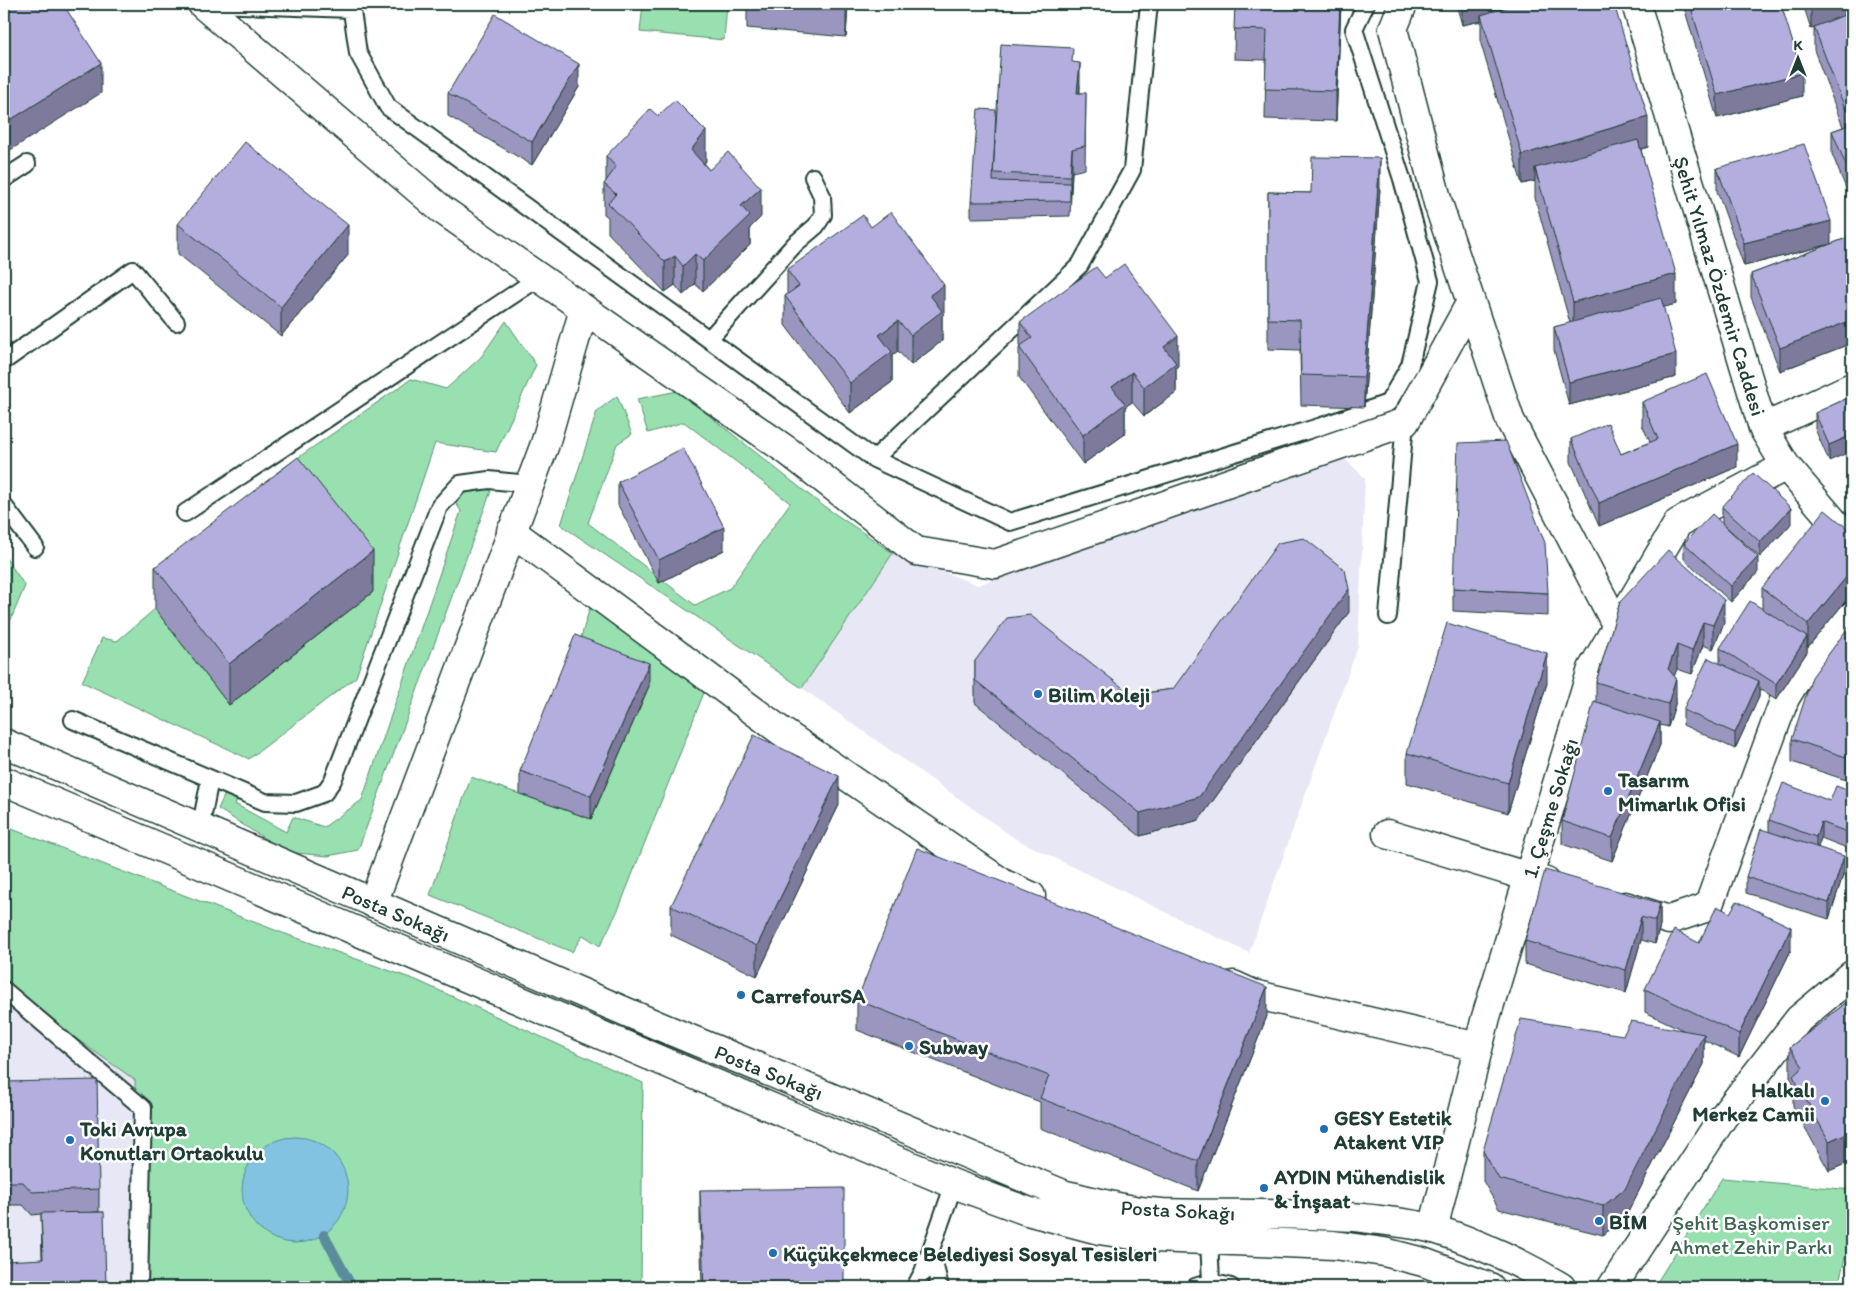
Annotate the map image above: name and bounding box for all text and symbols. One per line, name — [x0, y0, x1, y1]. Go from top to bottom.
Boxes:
north arrow — [1774, 32, 1824, 82]
text: K — [1794, 37, 1804, 54]
street label: Şehit Yılmaz Özdemir Caddesi — [1669, 153, 1771, 419]
place label: Bilim Koleji — [1048, 682, 1150, 708]
marker: Bilim Koleji — [1032, 688, 1044, 700]
street label: 1. Çeşme Sokağı — [1517, 735, 1583, 881]
place label: Tasarım Mimarlık Ofisi — [1617, 767, 1746, 816]
marker: Tasarım Mimarlık Ofisi — [1602, 785, 1614, 797]
street label: Posta Sokağı — [338, 879, 454, 947]
place label: CarrefourSA — [751, 983, 866, 1008]
marker: CarrefourSA — [735, 989, 747, 1001]
place label: Subway — [919, 1034, 989, 1060]
street label: Posta Sokağı — [711, 1039, 827, 1105]
marker: Subway — [903, 1040, 915, 1052]
place label: Halkalı Merkez Camii — [1692, 1077, 1815, 1126]
marker: Halkalı Merkez Camii — [1819, 1095, 1831, 1107]
place label: GESY Estetik Atakent VIP — [1333, 1105, 1453, 1154]
place label: Toki Avrupa Konutları Ortaokulu — [79, 1116, 264, 1165]
marker: GESY Estetik Atakent VIP — [1318, 1123, 1330, 1135]
marker: Toki Avrupa Konutları Ortaokulu — [64, 1134, 76, 1146]
place label: AYDIN Mühendislik & İnşaat — [1273, 1164, 1446, 1214]
marker: AYDIN Mühendislik & İnşaat — [1258, 1182, 1270, 1194]
street label: Posta Sokağı — [1120, 1195, 1236, 1225]
place label: BİM — [1609, 1209, 1647, 1234]
park label: Şehit Başkomiser Ahmet Zehir Parkı — [1670, 1210, 1832, 1259]
marker: BİM — [1593, 1215, 1605, 1227]
place label: Küçükçekmece Belediyesi Sosyal Tesisleri — [783, 1241, 1157, 1267]
marker: Küçükçekmece Belediyesi Sosyal Tesisleri — [767, 1247, 779, 1259]

